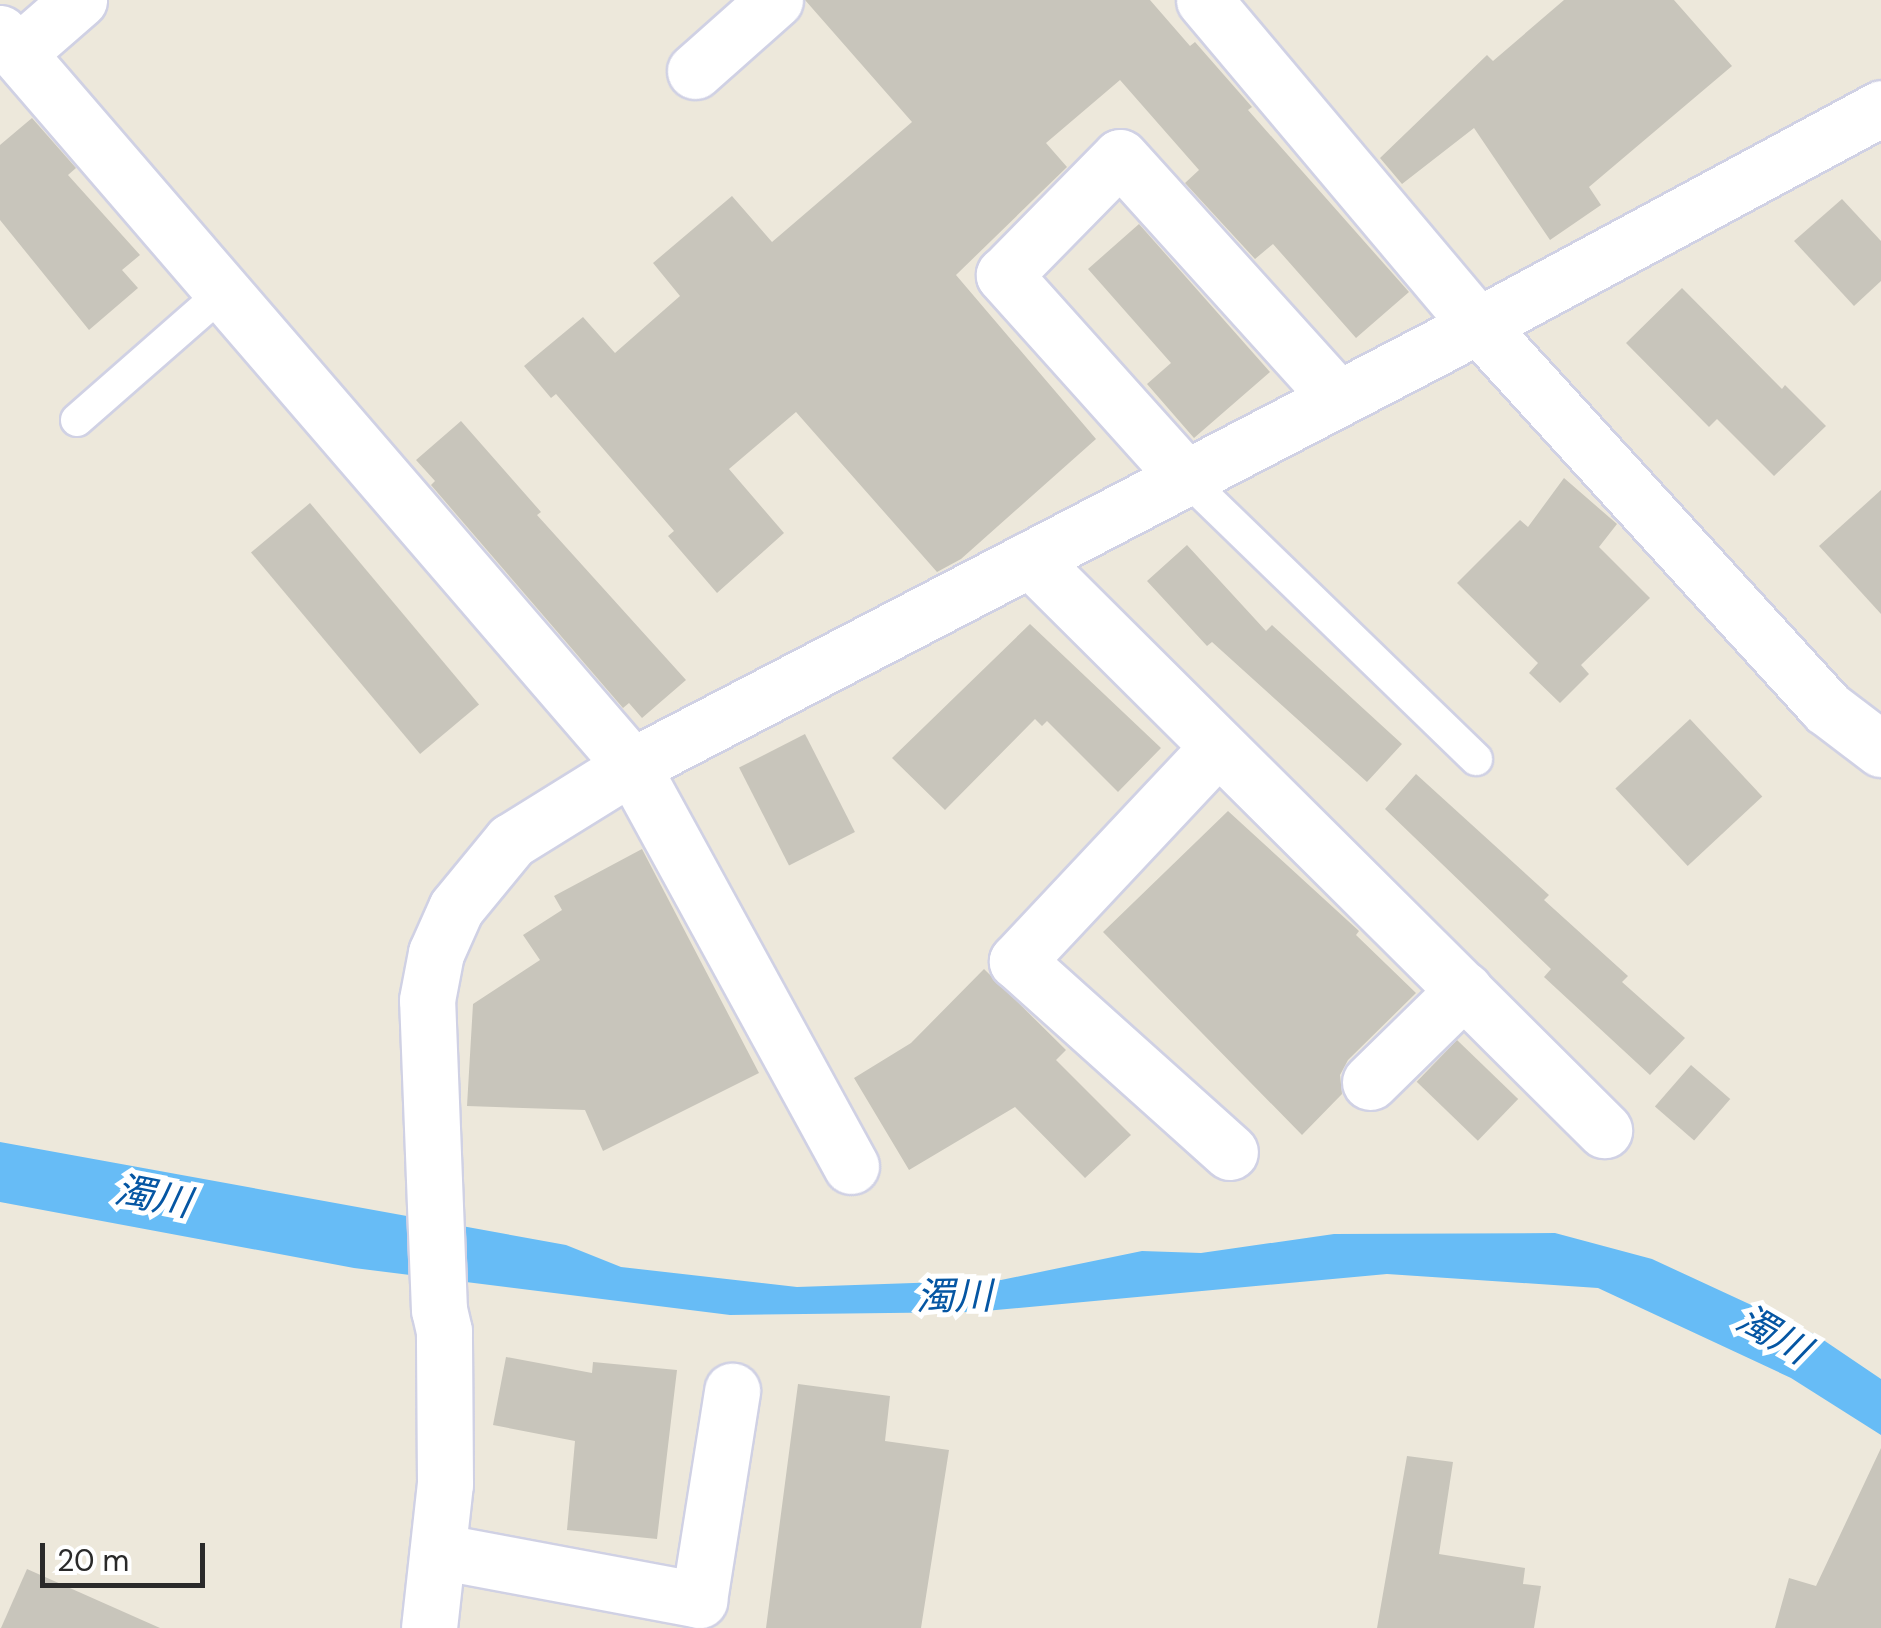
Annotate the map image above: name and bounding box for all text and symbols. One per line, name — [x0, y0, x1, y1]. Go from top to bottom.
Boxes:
water label: 濁川 — [111, 1167, 195, 1227]
water label: 濁川 — [916, 1274, 992, 1320]
water label: 濁川 — [1729, 1296, 1817, 1374]
scale bar — [45, 1523, 210, 1585]
text: 20 m — [57, 1541, 129, 1580]

